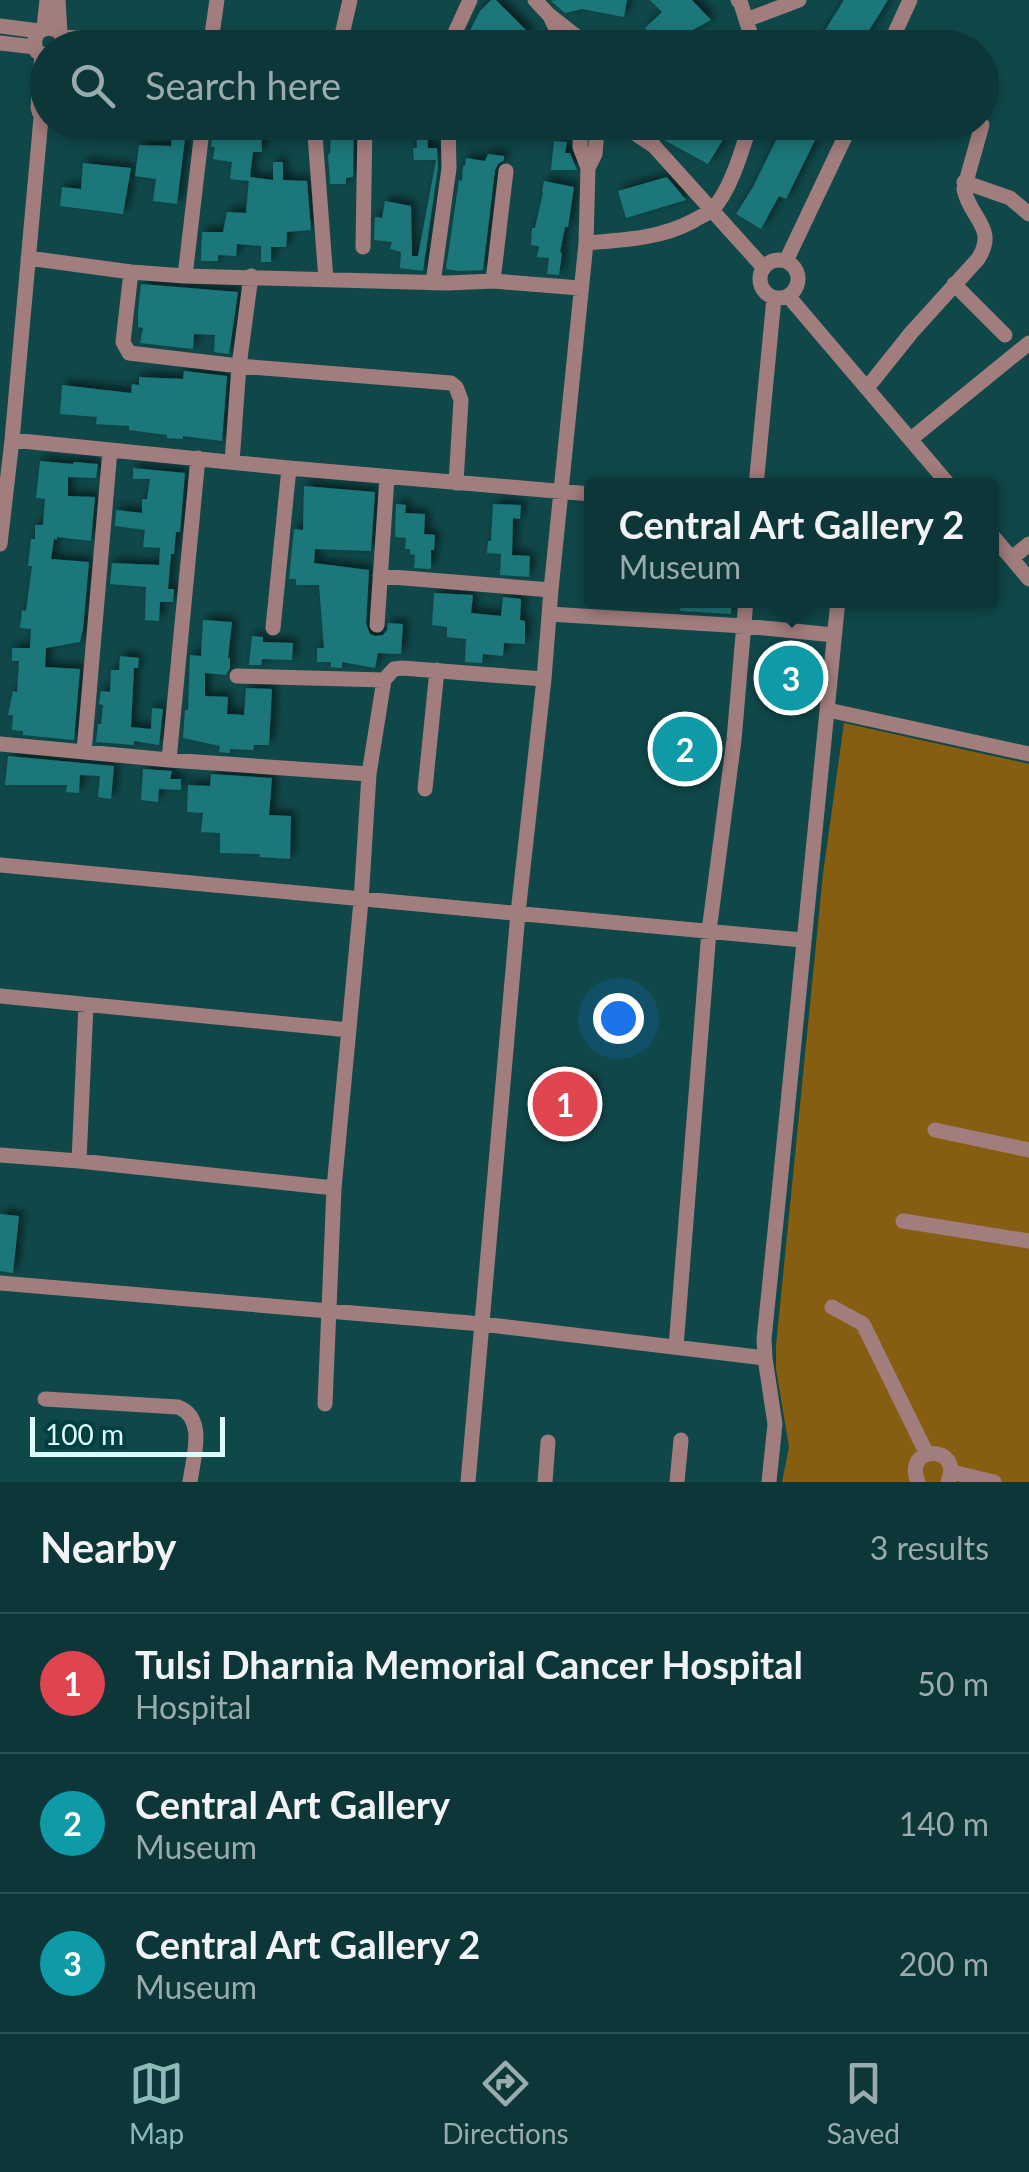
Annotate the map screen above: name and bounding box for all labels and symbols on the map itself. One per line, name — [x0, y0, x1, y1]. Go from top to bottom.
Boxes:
pin: 3 — [758, 640, 824, 716]
pin: 2 — [652, 712, 718, 786]
your location — [593, 993, 644, 1044]
pin: 1 — [532, 1066, 598, 1142]
scale bar — [30, 1412, 225, 1456]

